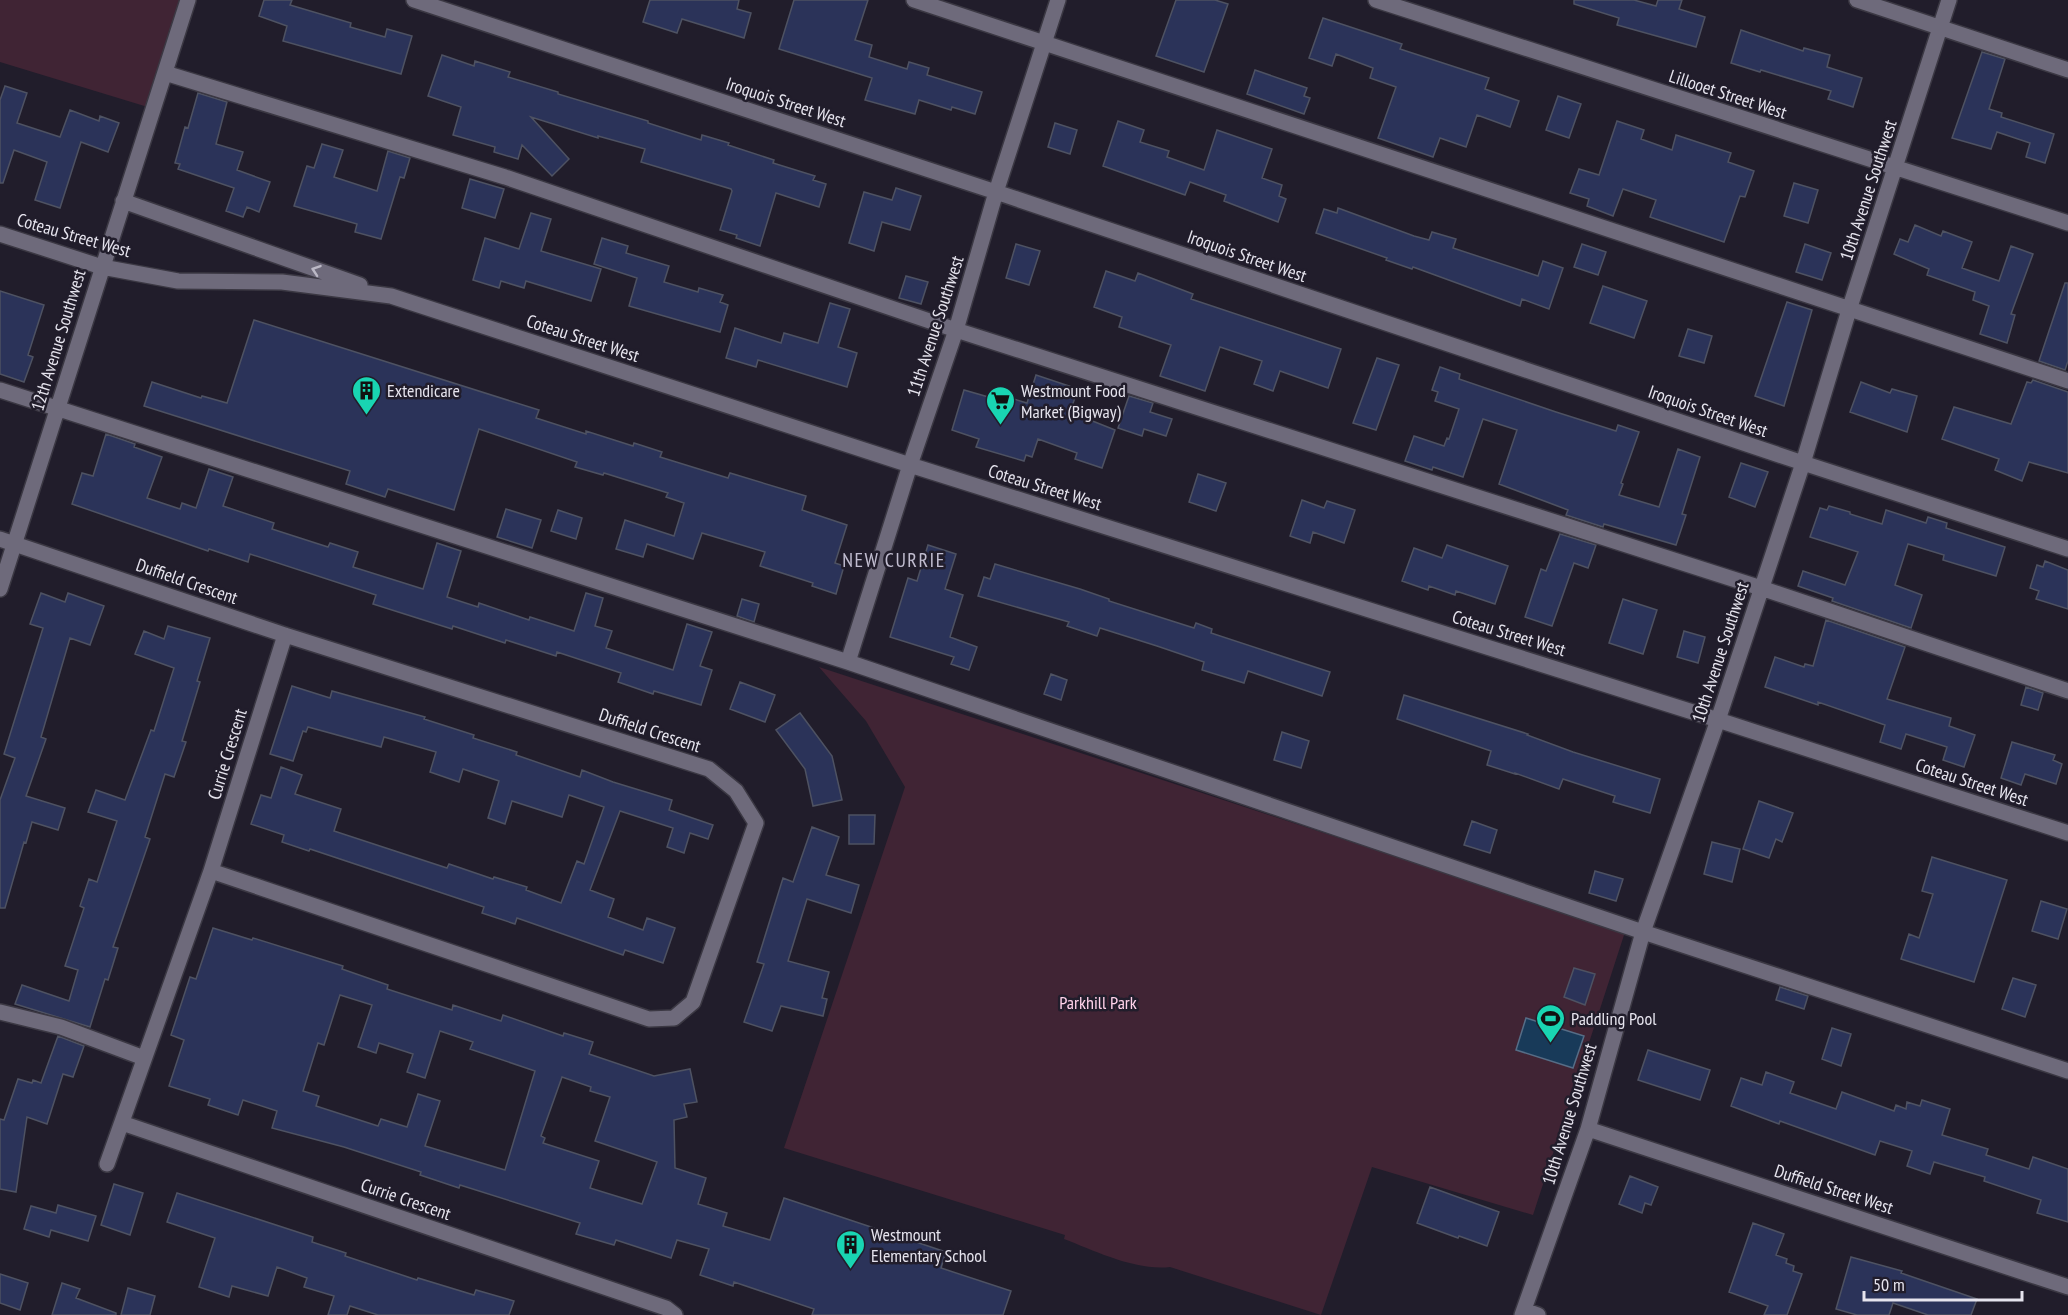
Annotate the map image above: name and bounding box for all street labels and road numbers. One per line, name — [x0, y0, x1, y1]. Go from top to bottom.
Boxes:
street label: Lillooet Street West — [1666, 64, 1790, 124]
street label: Iroquois Street West — [723, 72, 849, 132]
street label: 10th Avenue Southwest — [1834, 117, 1902, 263]
street label: Coteau Street West — [14, 208, 134, 262]
street label: Iroquois Street West — [1184, 225, 1310, 287]
street label: 11th Avenue Southwest — [901, 253, 969, 399]
street label: 12th Avenue Southwest — [26, 266, 90, 414]
street label: Coteau Street West — [524, 309, 642, 367]
street label: Iroquois Street West — [1645, 380, 1771, 442]
street label: Coteau Street West — [986, 459, 1104, 515]
street label: Duffield Crescent — [133, 553, 241, 609]
street label: 10th Avenue Southwest — [1686, 579, 1754, 725]
street label: Coteau Street West — [1450, 605, 1568, 661]
street label: Duffield Crescent — [596, 703, 704, 757]
street label: Currie Crescent — [202, 706, 252, 802]
street label: Coteau Street West — [1913, 753, 2031, 811]
street label: 10th Avenue Southwest — [1537, 1040, 1601, 1188]
street label: Duffield Street West — [1772, 1159, 1896, 1219]
street label: Currie Crescent — [358, 1173, 454, 1225]

